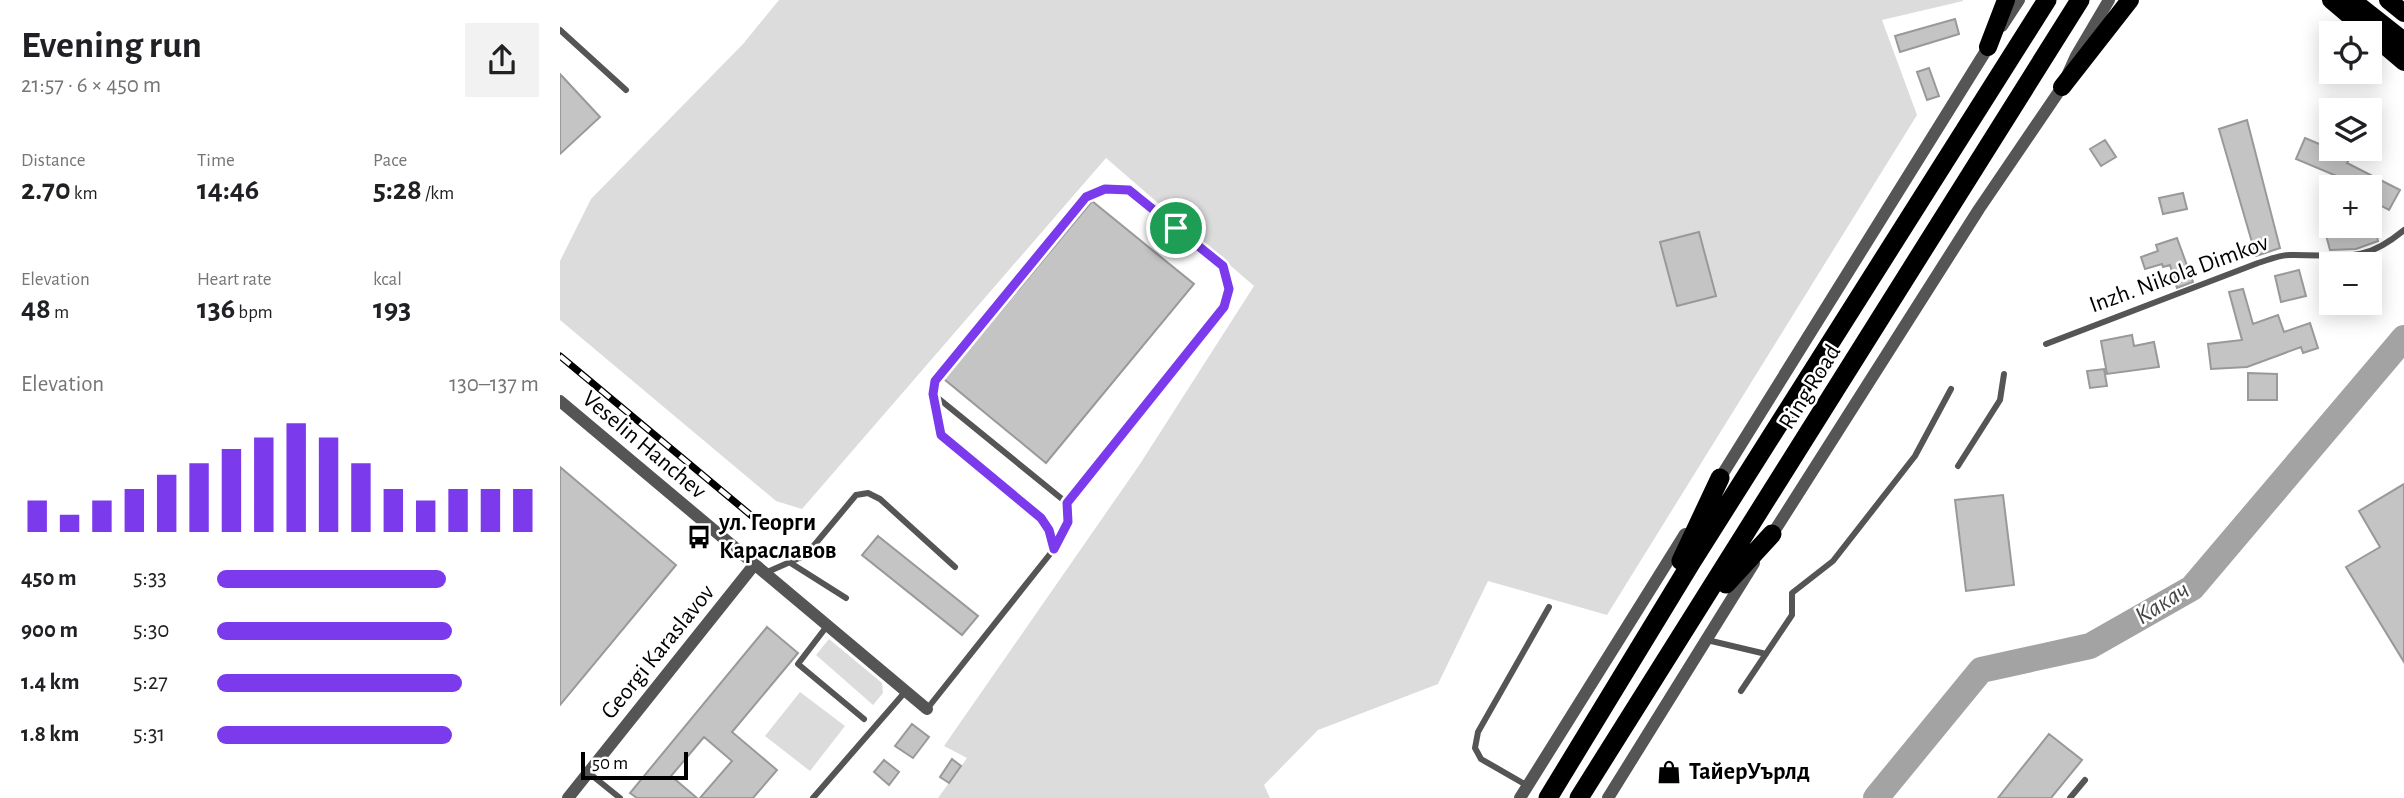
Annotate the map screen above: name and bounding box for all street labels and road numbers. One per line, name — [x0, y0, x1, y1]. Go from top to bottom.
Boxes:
street label: Inzh. Nikola Dimkov — [2086, 230, 2272, 318]
street label: Ring Road — [1775, 340, 1845, 434]
street label: Veselin Hanchev — [577, 386, 711, 504]
street label: Georgi Karaslavov — [597, 580, 719, 724]

